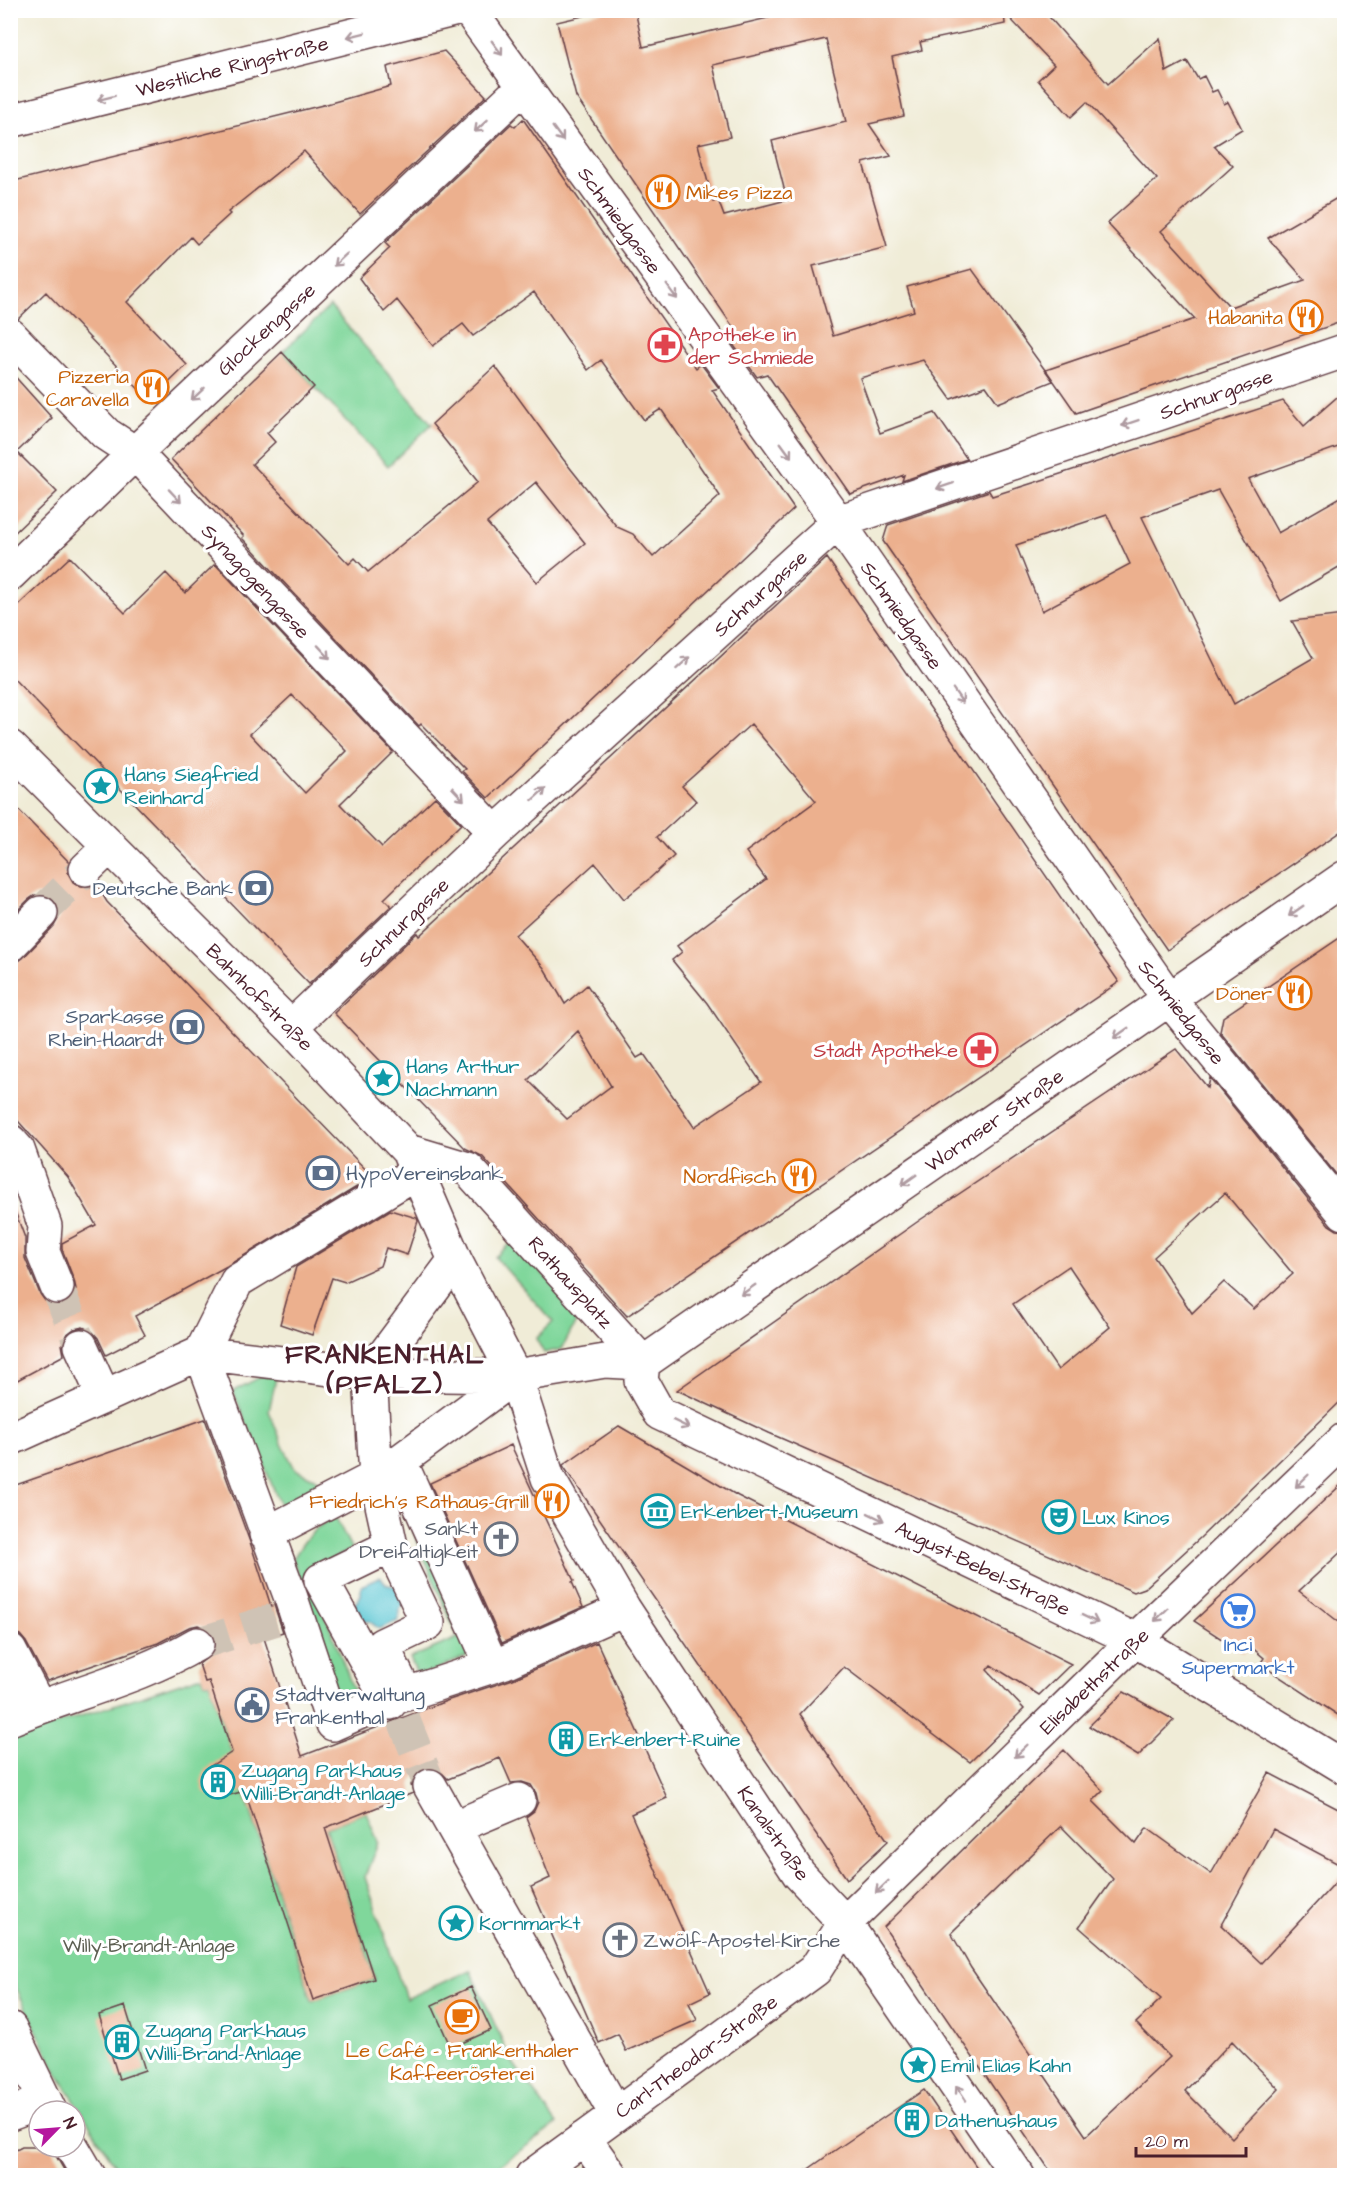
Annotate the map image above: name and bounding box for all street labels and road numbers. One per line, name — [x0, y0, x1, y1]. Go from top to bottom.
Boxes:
street label: Westliche Ringstraße — [133, 29, 332, 105]
street label: Schmiedgasse — [570, 161, 668, 281]
street label: Glockengasse — [211, 277, 323, 383]
street label: Schnurgasse — [1156, 362, 1277, 428]
street label: Synagogengasse — [194, 518, 316, 646]
street label: Schnurgasse — [707, 544, 815, 644]
street label: Schmiedgasse — [853, 556, 949, 676]
street label: Schnurgasse — [352, 872, 457, 974]
street label: Bahnhofstraße — [199, 938, 319, 1058]
street label: Schmiedgasse — [1130, 954, 1231, 1072]
street label: Wormser Straße — [919, 1062, 1070, 1179]
street label: Rathausplatz — [521, 1230, 619, 1335]
street label: August-Bebel-Straße — [890, 1514, 1075, 1624]
street label: Elisabethstraße — [1034, 1622, 1156, 1741]
street label: Kanalstraße — [730, 1780, 816, 1887]
street label: Carl-Theodor-Straße — [609, 1988, 784, 2125]

